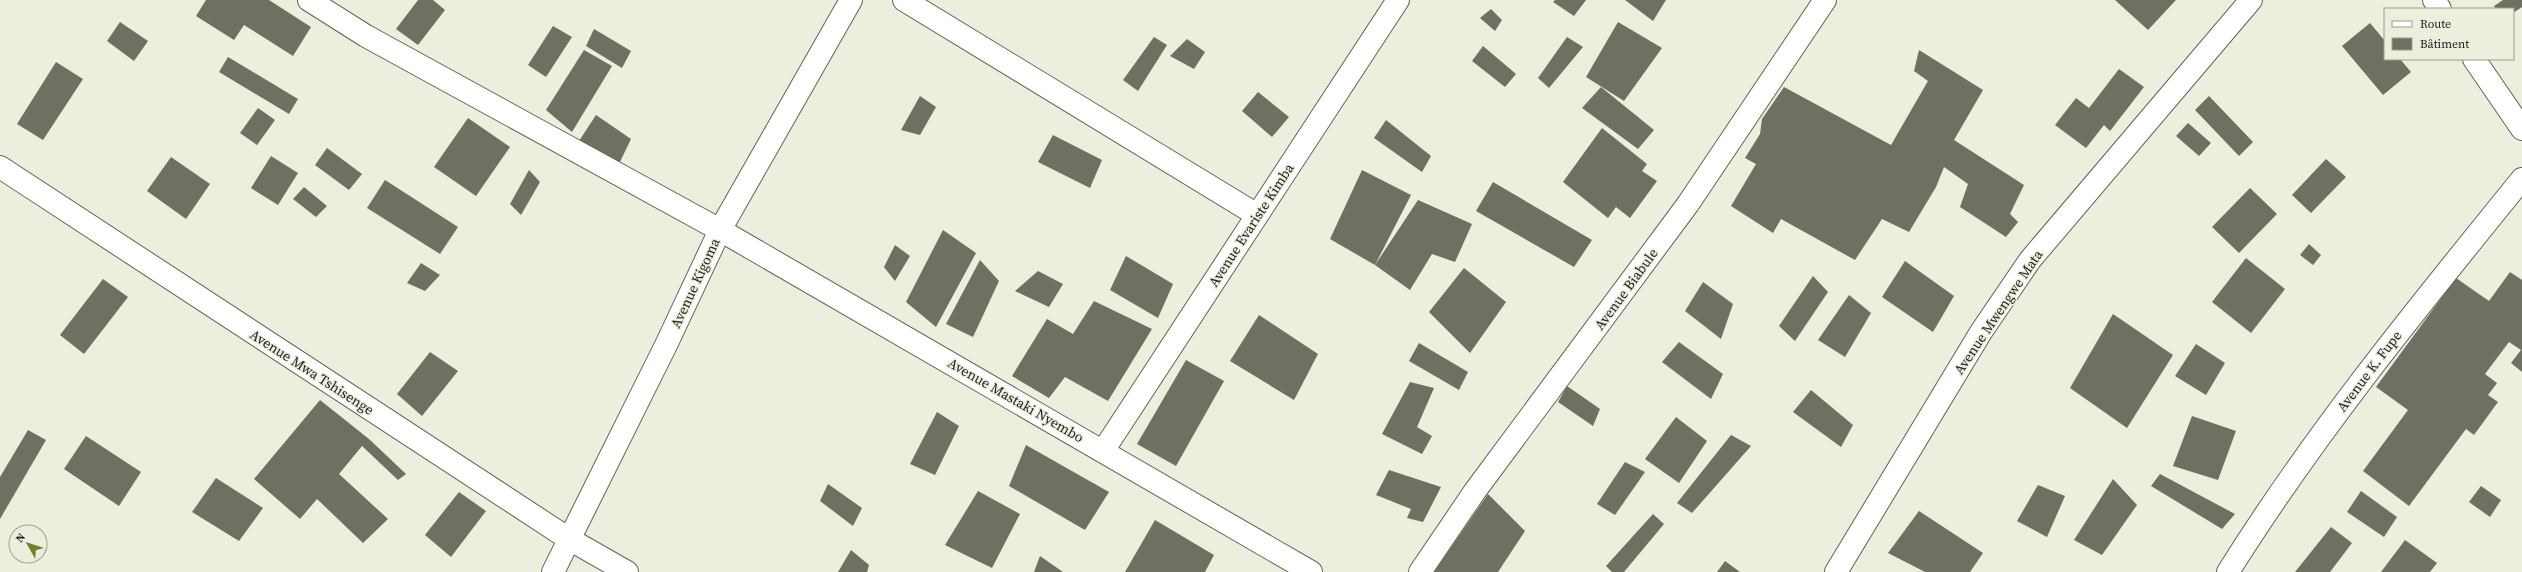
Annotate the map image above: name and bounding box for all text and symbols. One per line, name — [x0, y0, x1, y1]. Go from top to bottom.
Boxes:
legend — [2384, 8, 2514, 60]
text: Route — [2420, 16, 2451, 32]
text: Bâtiment — [2420, 36, 2469, 52]
street label: Avenue Evariste Kimba — [1203, 159, 1299, 291]
street label: Avenue Kigoma — [665, 234, 725, 331]
street label: Avenue Biabule — [1589, 244, 1663, 334]
street label: Avenue Mwengwe Mata — [1949, 245, 2048, 378]
street label: Avenue Mwa Tshisenge — [246, 324, 378, 420]
street label: Avenue K. Fupe — [2332, 326, 2406, 416]
street label: Avenue Mastaki Nyembo — [944, 353, 1088, 447]
north arrow — [8, 524, 48, 564]
text: N — [12, 530, 29, 546]

